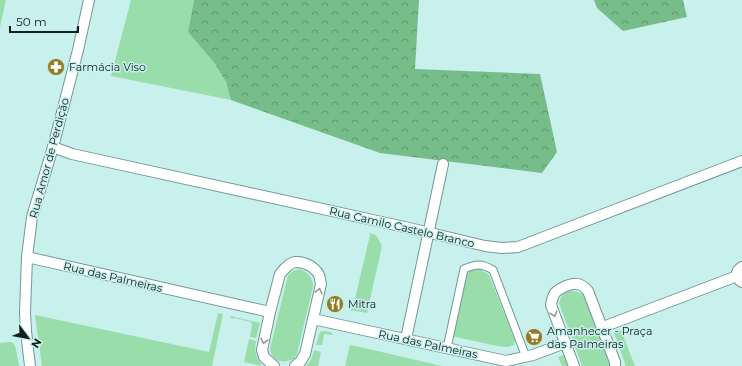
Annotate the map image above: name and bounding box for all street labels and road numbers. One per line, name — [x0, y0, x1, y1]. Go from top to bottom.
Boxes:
street label: Rua Amor de Perdição — [26, 96, 72, 220]
street label: Rua Camilo Castelo Branco — [328, 203, 476, 251]
street label: Rua das Palmeiras — [62, 259, 164, 295]
street label: Rua das Palmeiras — [377, 327, 480, 361]

